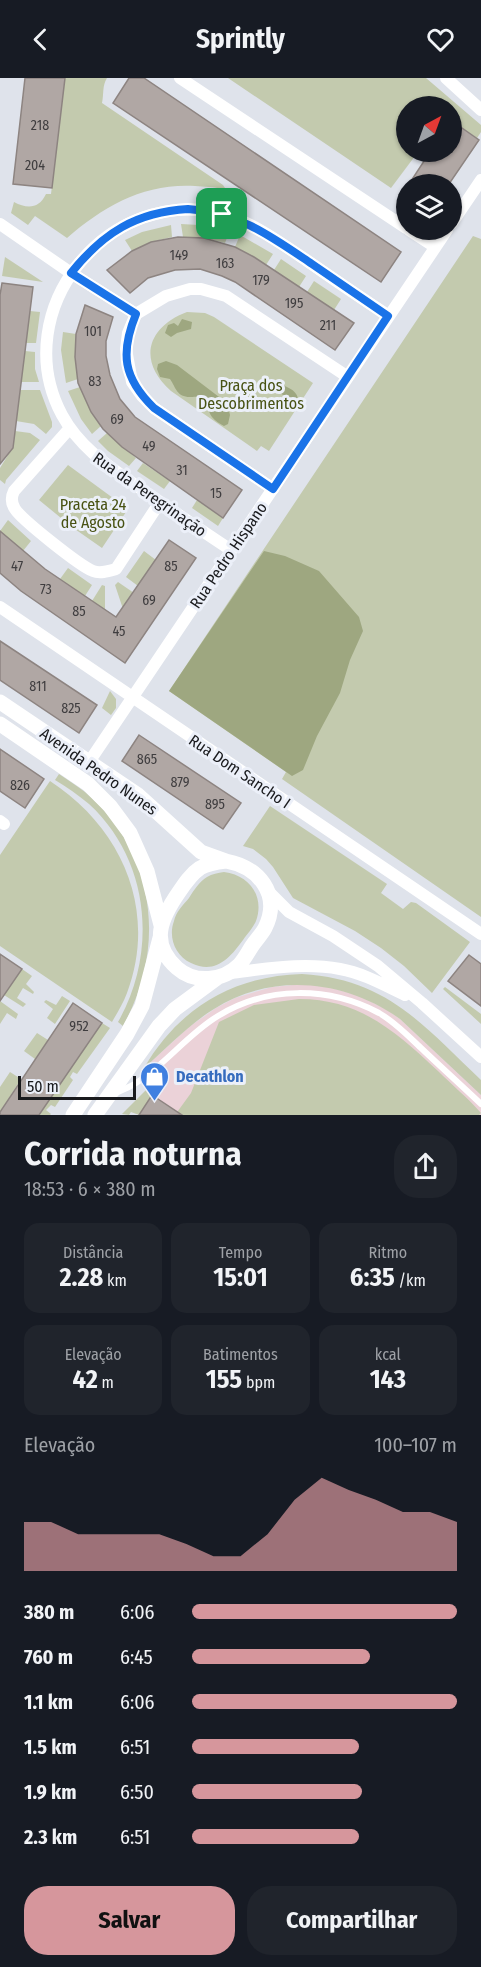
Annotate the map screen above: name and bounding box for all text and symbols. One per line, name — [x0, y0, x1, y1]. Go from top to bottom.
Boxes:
icon: back — [24, 23, 57, 56]
text: Sprintly — [196, 23, 285, 55]
icon: heart — [424, 23, 457, 56]
north arrow — [396, 96, 462, 162]
map controls — [396, 96, 462, 240]
house number: 218 — [31, 117, 49, 134]
house number: 204 — [25, 157, 45, 174]
button: layers — [396, 174, 462, 240]
pin — [196, 188, 247, 239]
icon: arrive — [205, 197, 238, 230]
house number: 149 — [170, 247, 189, 264]
house number: 163 — [216, 255, 234, 272]
house number: 179 — [252, 272, 270, 289]
house number: 195 — [285, 295, 303, 312]
house number: 211 — [320, 317, 336, 334]
house number: 101 — [84, 323, 102, 340]
house number: 83 — [88, 373, 102, 390]
park label: Praça dos Descobrimentos — [198, 376, 304, 413]
house number: 69 — [110, 411, 124, 428]
house number: 49 — [142, 438, 156, 455]
street label: Rua da Peregrinação — [89, 448, 210, 541]
house number: 31 — [176, 462, 188, 479]
house number: 15 — [210, 485, 222, 502]
park label: Praceta 24 de Agosto — [60, 495, 127, 532]
street label: Rua Pedro Hispano — [186, 499, 271, 612]
house number: 47 — [11, 558, 23, 575]
house number: 85 — [164, 558, 178, 575]
house number: 73 — [40, 581, 52, 598]
house number: 69 — [142, 592, 156, 609]
house number: 85 — [72, 603, 86, 620]
house number: 45 — [112, 623, 126, 640]
house number: 811 — [29, 678, 47, 695]
house number: 825 — [61, 700, 81, 717]
street label: Avenida Pedro Nunes — [36, 724, 161, 819]
street label: Rua Dom Sancho I — [185, 730, 294, 812]
house number: 865 — [137, 751, 157, 768]
house number: 879 — [170, 774, 190, 791]
house number: 826 — [10, 777, 30, 794]
house number: 895 — [205, 796, 225, 813]
house number: 952 — [69, 1018, 89, 1035]
shop icon: Decathlon — [139, 1060, 171, 1102]
place label: Decathlon — [176, 1067, 244, 1086]
scale bar — [18, 1073, 136, 1100]
text: 50 m — [27, 1077, 59, 1096]
text: Corrida noturna — [24, 1134, 242, 1174]
button: share — [394, 1135, 457, 1198]
text: 18:53 · 6 × 380 m — [24, 1177, 156, 1201]
text: Distância — [63, 1243, 123, 1262]
text: Tempo — [219, 1243, 262, 1262]
text: Ritmo — [368, 1243, 407, 1262]
text: 2.28 — [60, 1262, 103, 1293]
text: 15:01 — [213, 1262, 268, 1293]
text: 6:35 — [350, 1262, 395, 1293]
text: km — [103, 1271, 127, 1290]
text: /km — [395, 1271, 426, 1290]
text: Elevação — [65, 1345, 122, 1364]
text: Batimentos — [203, 1345, 278, 1364]
text: kcal — [375, 1345, 401, 1364]
text: 42 — [73, 1364, 98, 1395]
text: 155 — [206, 1364, 242, 1395]
text: 143 — [370, 1364, 406, 1395]
text: m — [98, 1373, 114, 1392]
text: bpm — [242, 1373, 275, 1392]
text: Elevação — [24, 1433, 95, 1457]
text: 100–107 m — [374, 1433, 457, 1457]
text: 380 m — [24, 1600, 74, 1624]
text: 6:06 — [120, 1600, 155, 1624]
text: 760 m — [24, 1645, 73, 1669]
text: 6:45 — [120, 1645, 153, 1669]
text: 1.1 km — [24, 1690, 73, 1714]
text: 6:06 — [120, 1690, 155, 1714]
text: 1.5 km — [24, 1735, 77, 1759]
text: 6:51 — [120, 1735, 150, 1759]
text: 1.9 km — [24, 1780, 77, 1804]
text: 6:50 — [120, 1780, 154, 1804]
text: 2.3 km — [24, 1825, 77, 1849]
text: 6:51 — [120, 1825, 150, 1849]
button: Salvar — [24, 1886, 235, 1955]
button: Compartilhar — [247, 1886, 457, 1955]

